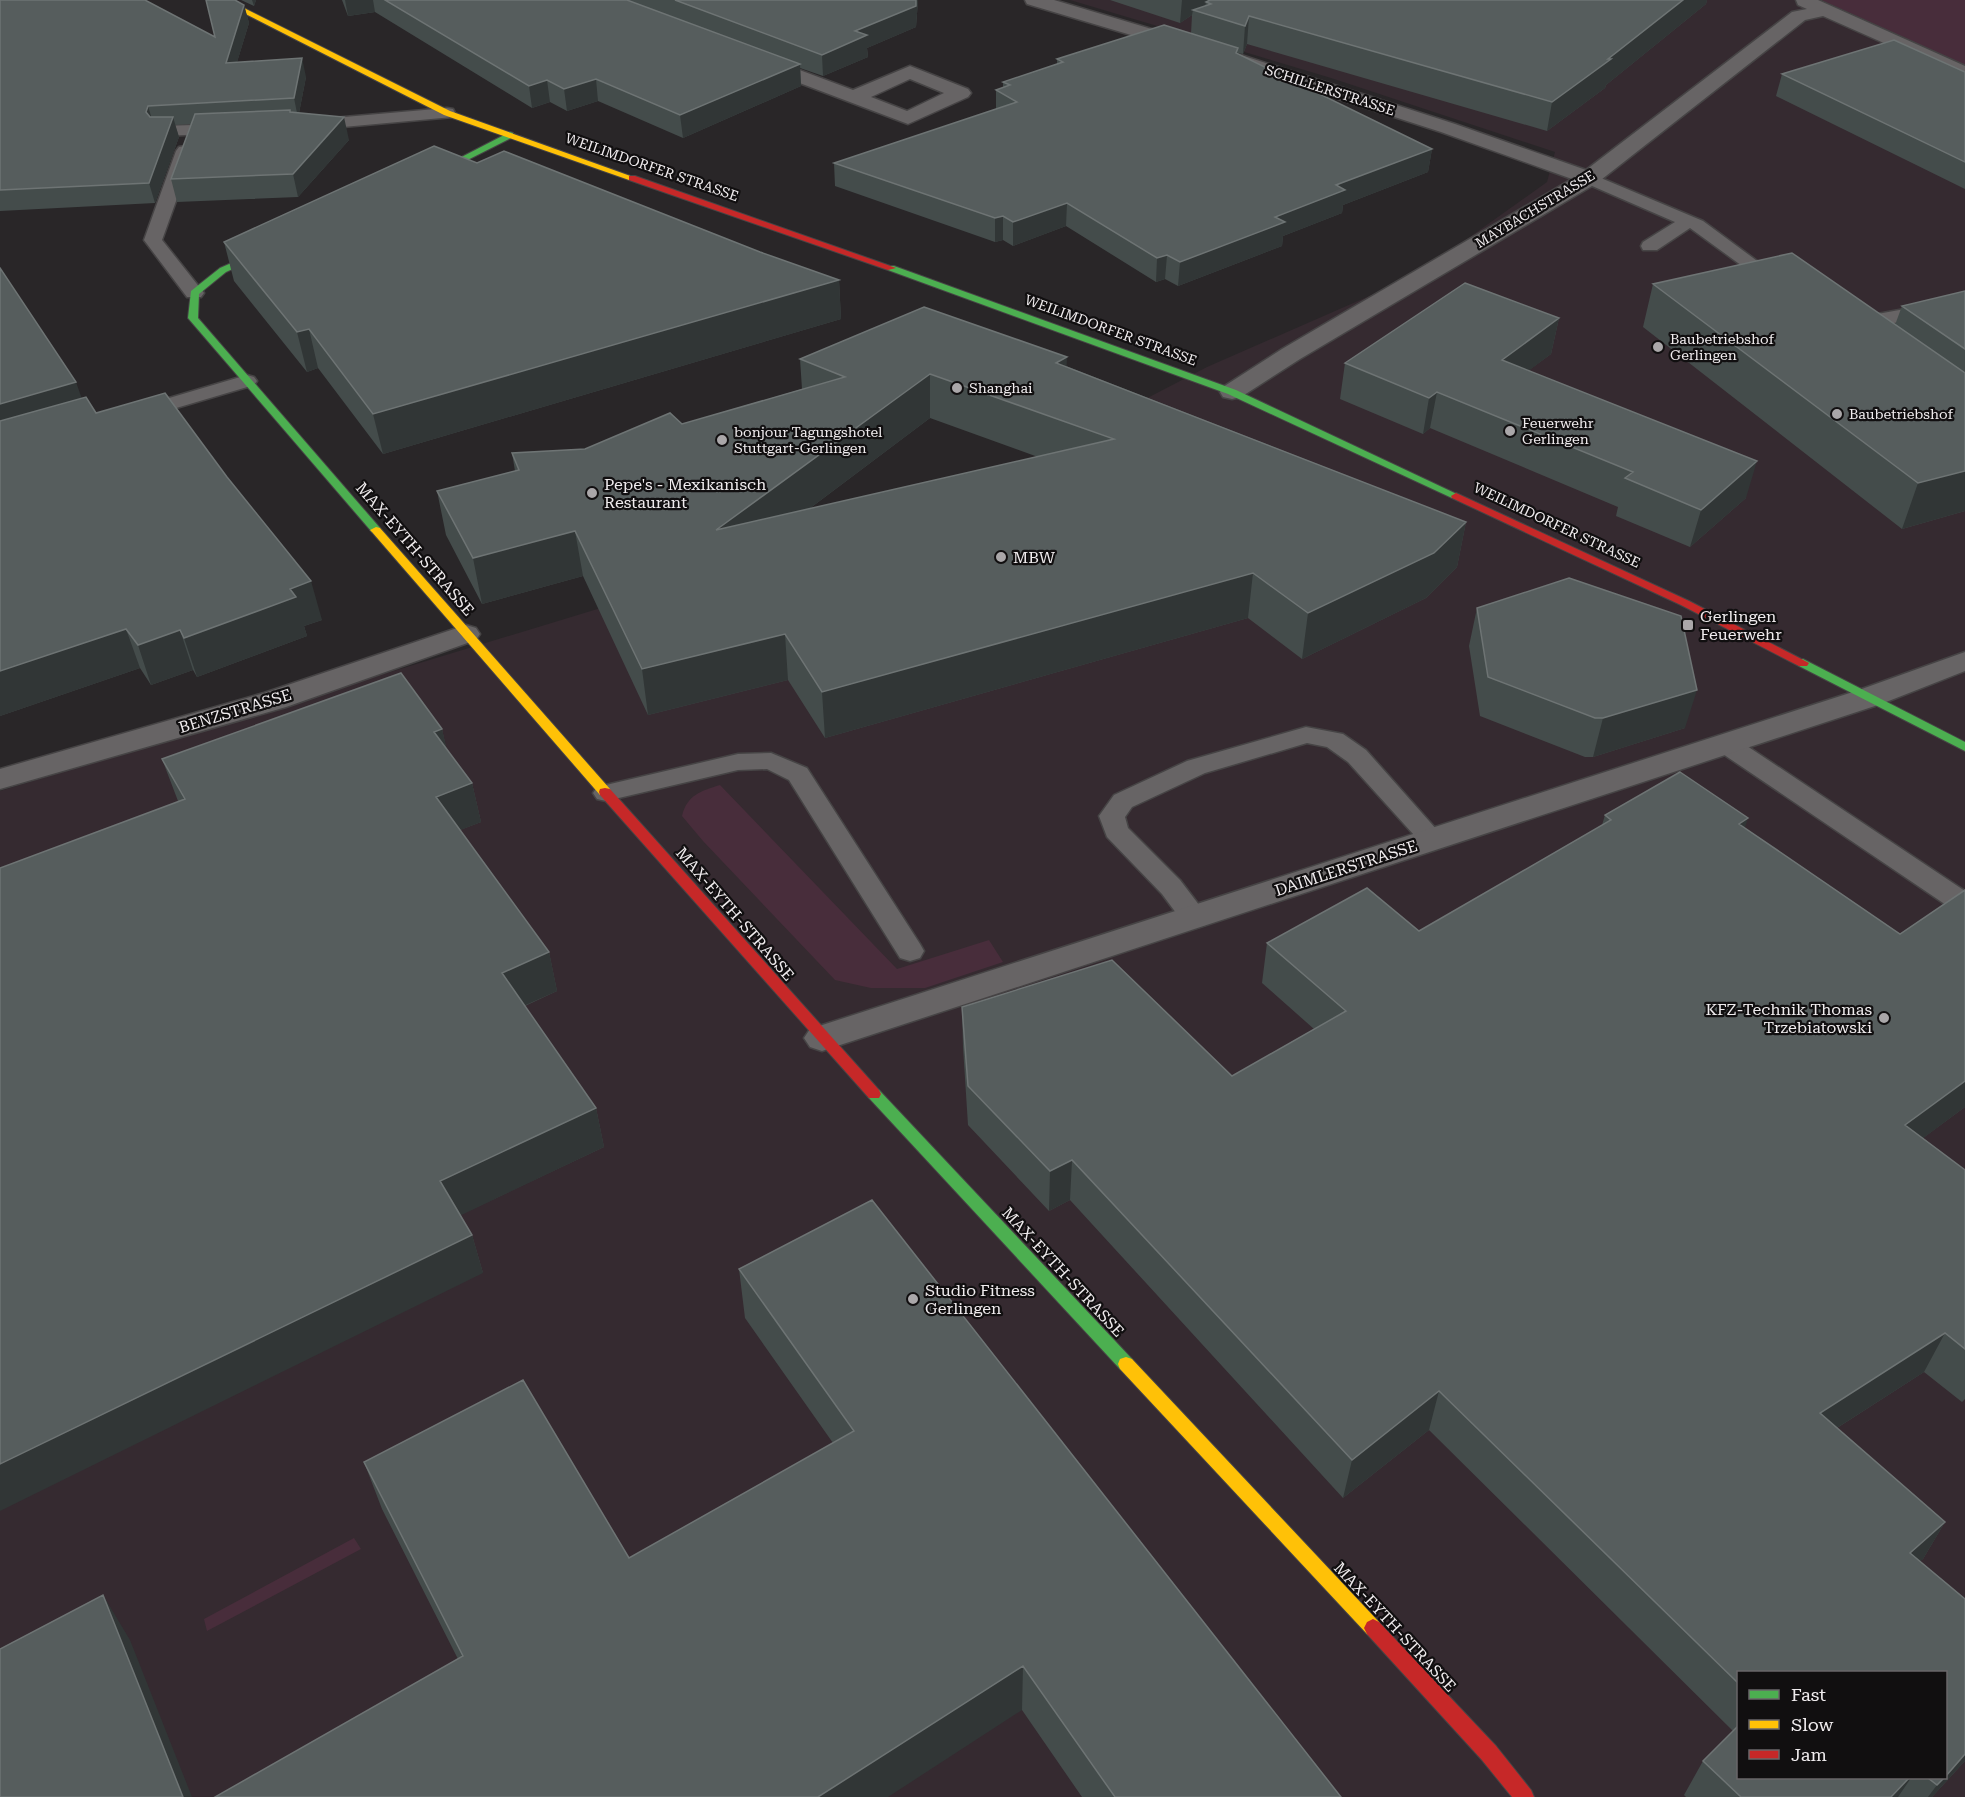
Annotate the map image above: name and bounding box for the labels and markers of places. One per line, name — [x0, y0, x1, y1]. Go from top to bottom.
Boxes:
place label: Baubetriebshof Gerlingen — [1670, 331, 1774, 363]
marker: Baubetriebshof Gerlingen — [1651, 340, 1665, 354]
place label: Shanghai — [969, 380, 1033, 396]
marker: Shanghai — [950, 381, 964, 395]
place label: Baubetriebshof — [1849, 406, 1953, 422]
marker: Baubetriebshof — [1830, 407, 1844, 421]
place label: Feuerwehr Gerlingen — [1522, 415, 1594, 447]
place label: bonjour Tagungshotel Stuttgart-Gerlingen — [734, 424, 883, 456]
marker: Feuerwehr Gerlingen — [1503, 424, 1517, 438]
marker: bonjour Tagungshotel Stuttgart-Gerlingen — [715, 433, 729, 447]
place label: Pepe's - Mexikanisch Restaurant — [604, 475, 766, 512]
marker: Pepe's - Mexikanisch Restaurant — [585, 486, 599, 500]
place label: MBW — [1013, 548, 1056, 567]
marker: MBW — [994, 550, 1008, 564]
place label: Gerlingen Feuerwehr — [1700, 607, 1782, 644]
marker: Gerlingen Feuerwehr — [1681, 618, 1695, 632]
place label: KFZ-Technik Thomas Trzebiatowski — [1705, 1000, 1872, 1037]
marker: KFZ-Technik Thomas Trzebiatowski — [1877, 1011, 1891, 1025]
place label: Studio Fitness Gerlingen — [925, 1281, 1035, 1318]
marker: Studio Fitness Gerlingen — [906, 1292, 920, 1306]

